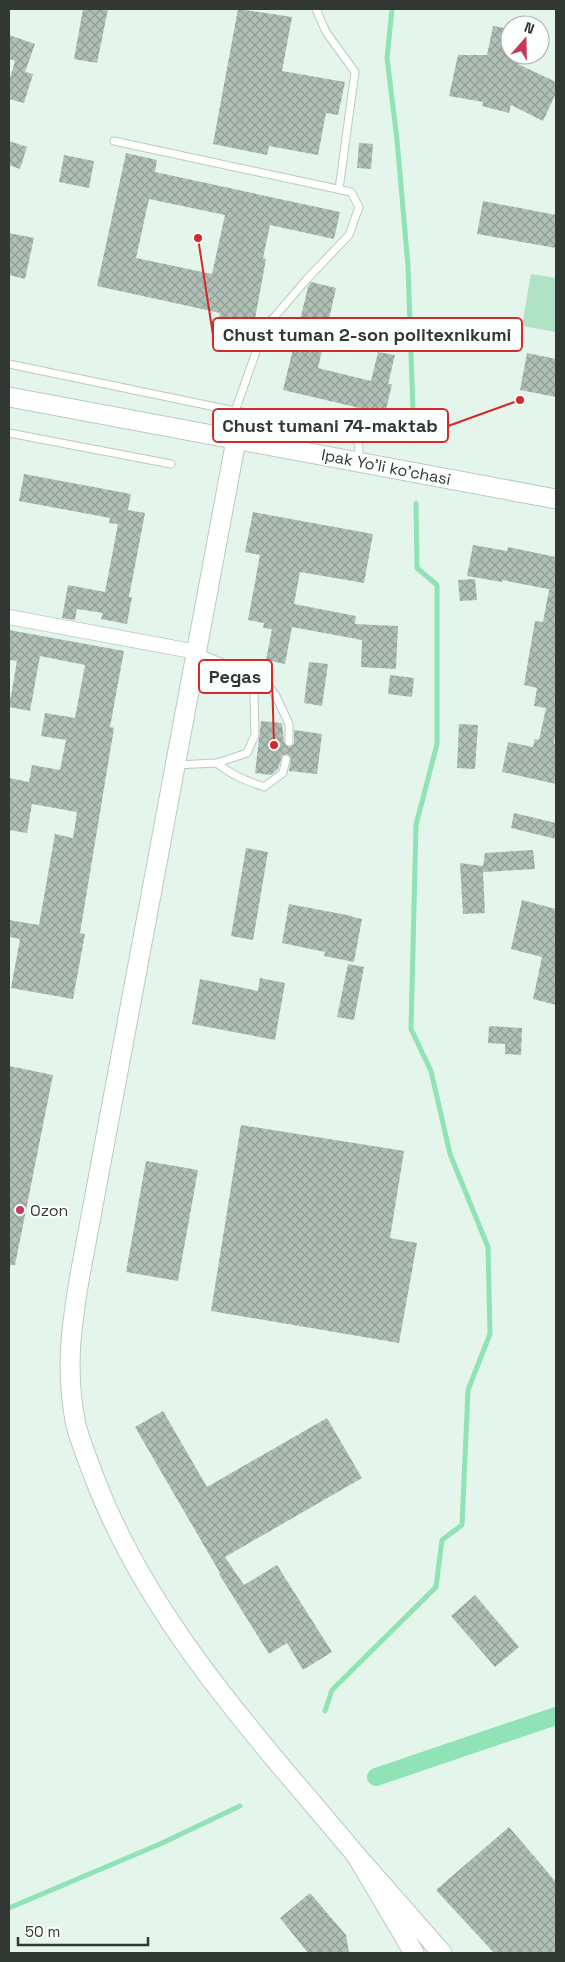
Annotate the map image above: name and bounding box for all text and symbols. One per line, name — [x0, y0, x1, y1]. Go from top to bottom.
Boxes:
north arrow — [500, 15, 550, 65]
text: N — [522, 18, 537, 38]
callout: Chust tuman 2-son politexnikumi — [213, 318, 522, 351]
text: Chust tuman 2-son politexnikumi — [223, 323, 511, 346]
callout: Chust tumani 74-maktab — [213, 409, 448, 442]
text: Chust tumani 74-maktab — [222, 414, 438, 437]
street label: Ipak Yo'li ko'chasi — [319, 444, 453, 490]
callout: Pegas — [199, 660, 272, 693]
text: Pegas — [209, 665, 261, 688]
place label: Ozon — [30, 1200, 68, 1221]
marker: Ozon — [14, 1204, 26, 1216]
scale bar — [18, 1914, 148, 1946]
text: 50 m — [25, 1922, 60, 1941]

